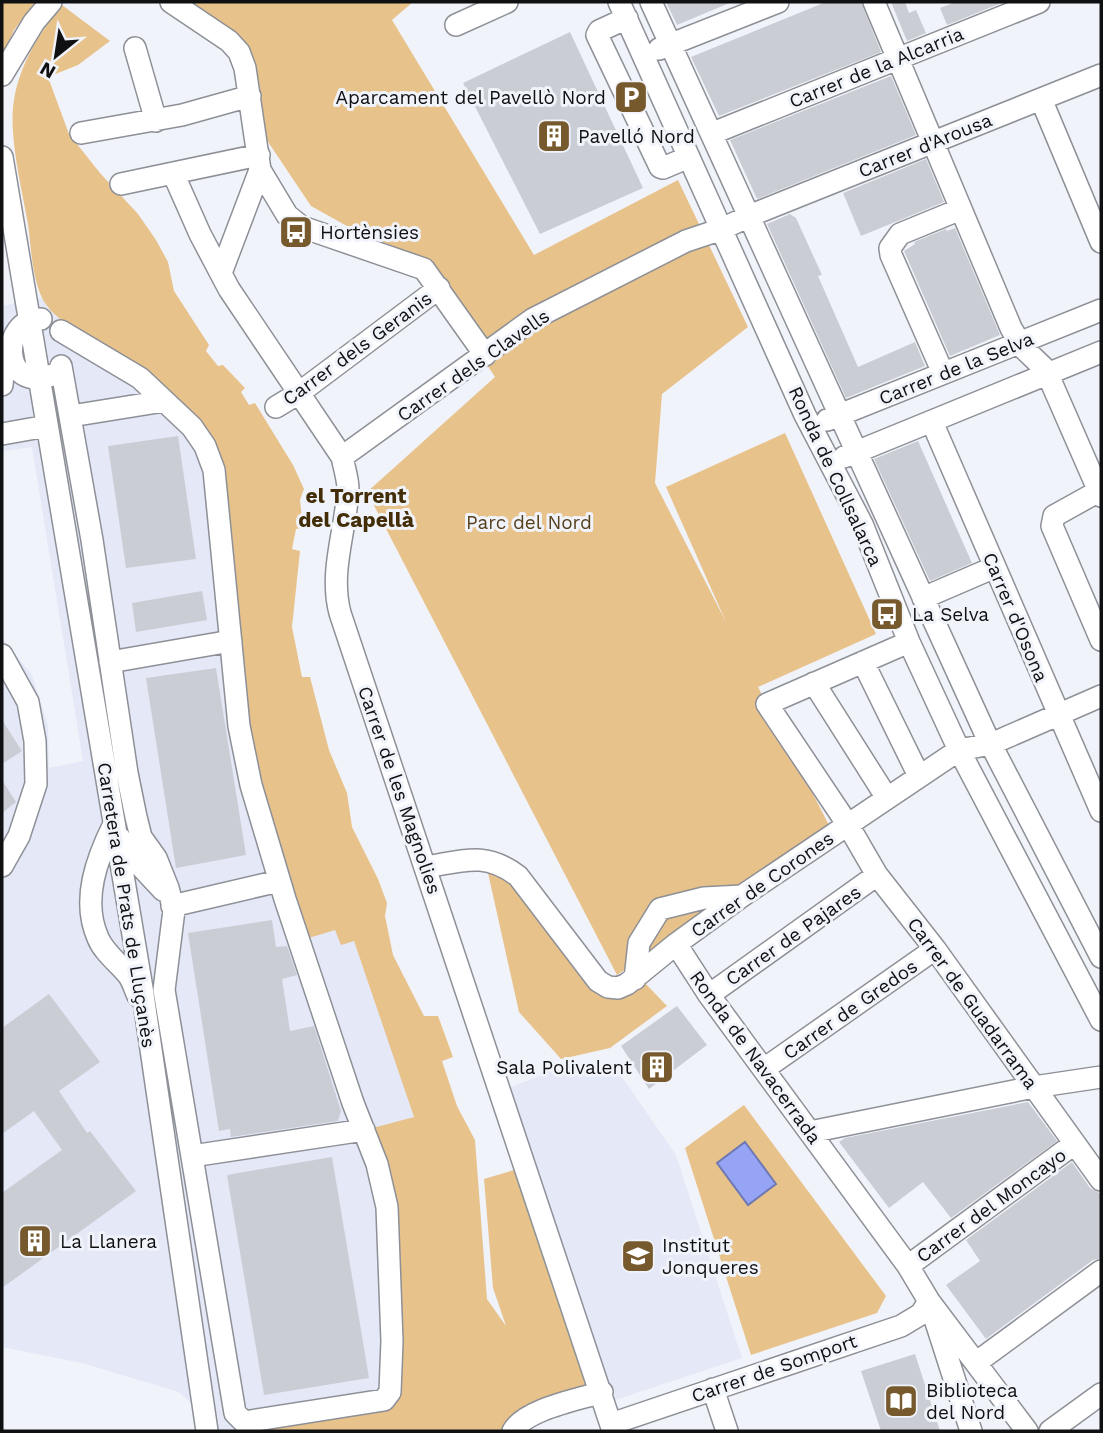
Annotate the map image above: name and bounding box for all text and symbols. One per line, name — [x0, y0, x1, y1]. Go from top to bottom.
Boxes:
north arrow — [21, 21, 91, 91]
street label: Carrer de la Alcarria — [786, 22, 967, 113]
text: N — [36, 57, 60, 84]
parking icon: Aparcament del Pavellò Nord — [612, 78, 650, 116]
place label: Aparcament del Pavellò Nord — [335, 86, 606, 109]
street label: Carrer d'Arousa — [855, 108, 996, 183]
building icon: Pavelló Nord — [535, 117, 573, 155]
place label: Pavelló Nord — [578, 125, 695, 148]
bus stop icon: Hortènsies — [277, 213, 315, 251]
place label: Hortènsies — [320, 221, 419, 244]
street label: Carrer dels Geranis — [278, 287, 436, 410]
street label: Carrer dels Clavells — [393, 304, 554, 427]
street label: Carrer de la Selva — [876, 327, 1037, 410]
street label: Ronda de Collsalarca — [784, 383, 887, 570]
district label: el Torrent del Capellà — [298, 483, 415, 532]
park label: Parc del Nord — [466, 511, 592, 534]
street label: Carrer d'Osona — [978, 549, 1053, 686]
bus stop icon: La Selva — [868, 595, 906, 633]
place label: La Selva — [912, 603, 989, 626]
street label: Carrer de les Magnolies — [353, 683, 446, 897]
street label: Carretera de Prats de Lluçanès — [93, 761, 160, 1049]
street label: Carrer de Corones — [686, 826, 838, 942]
street label: Carrer de Pajares — [721, 880, 865, 991]
street label: Carrer de Guadarrama — [902, 913, 1043, 1094]
street label: Carrer de Gredos — [779, 955, 922, 1064]
street label: Ronda de Navacerrada — [685, 966, 826, 1149]
building icon: Sala Polivalent — [638, 1048, 676, 1086]
place label: Sala Polivalent — [496, 1056, 632, 1079]
street label: Carrer del Moncayo — [912, 1143, 1071, 1267]
building icon: La Llanera — [16, 1222, 54, 1260]
place label: La Llanera — [60, 1230, 157, 1253]
place label: Institut Jonqueres — [662, 1234, 759, 1279]
school or university icon: Institut Jonqueres — [619, 1237, 657, 1275]
street label: Carrer de Somport — [689, 1329, 860, 1408]
place label: Biblioteca del Nord — [926, 1379, 1018, 1424]
library icon: Biblioteca del Nord — [882, 1382, 920, 1420]

